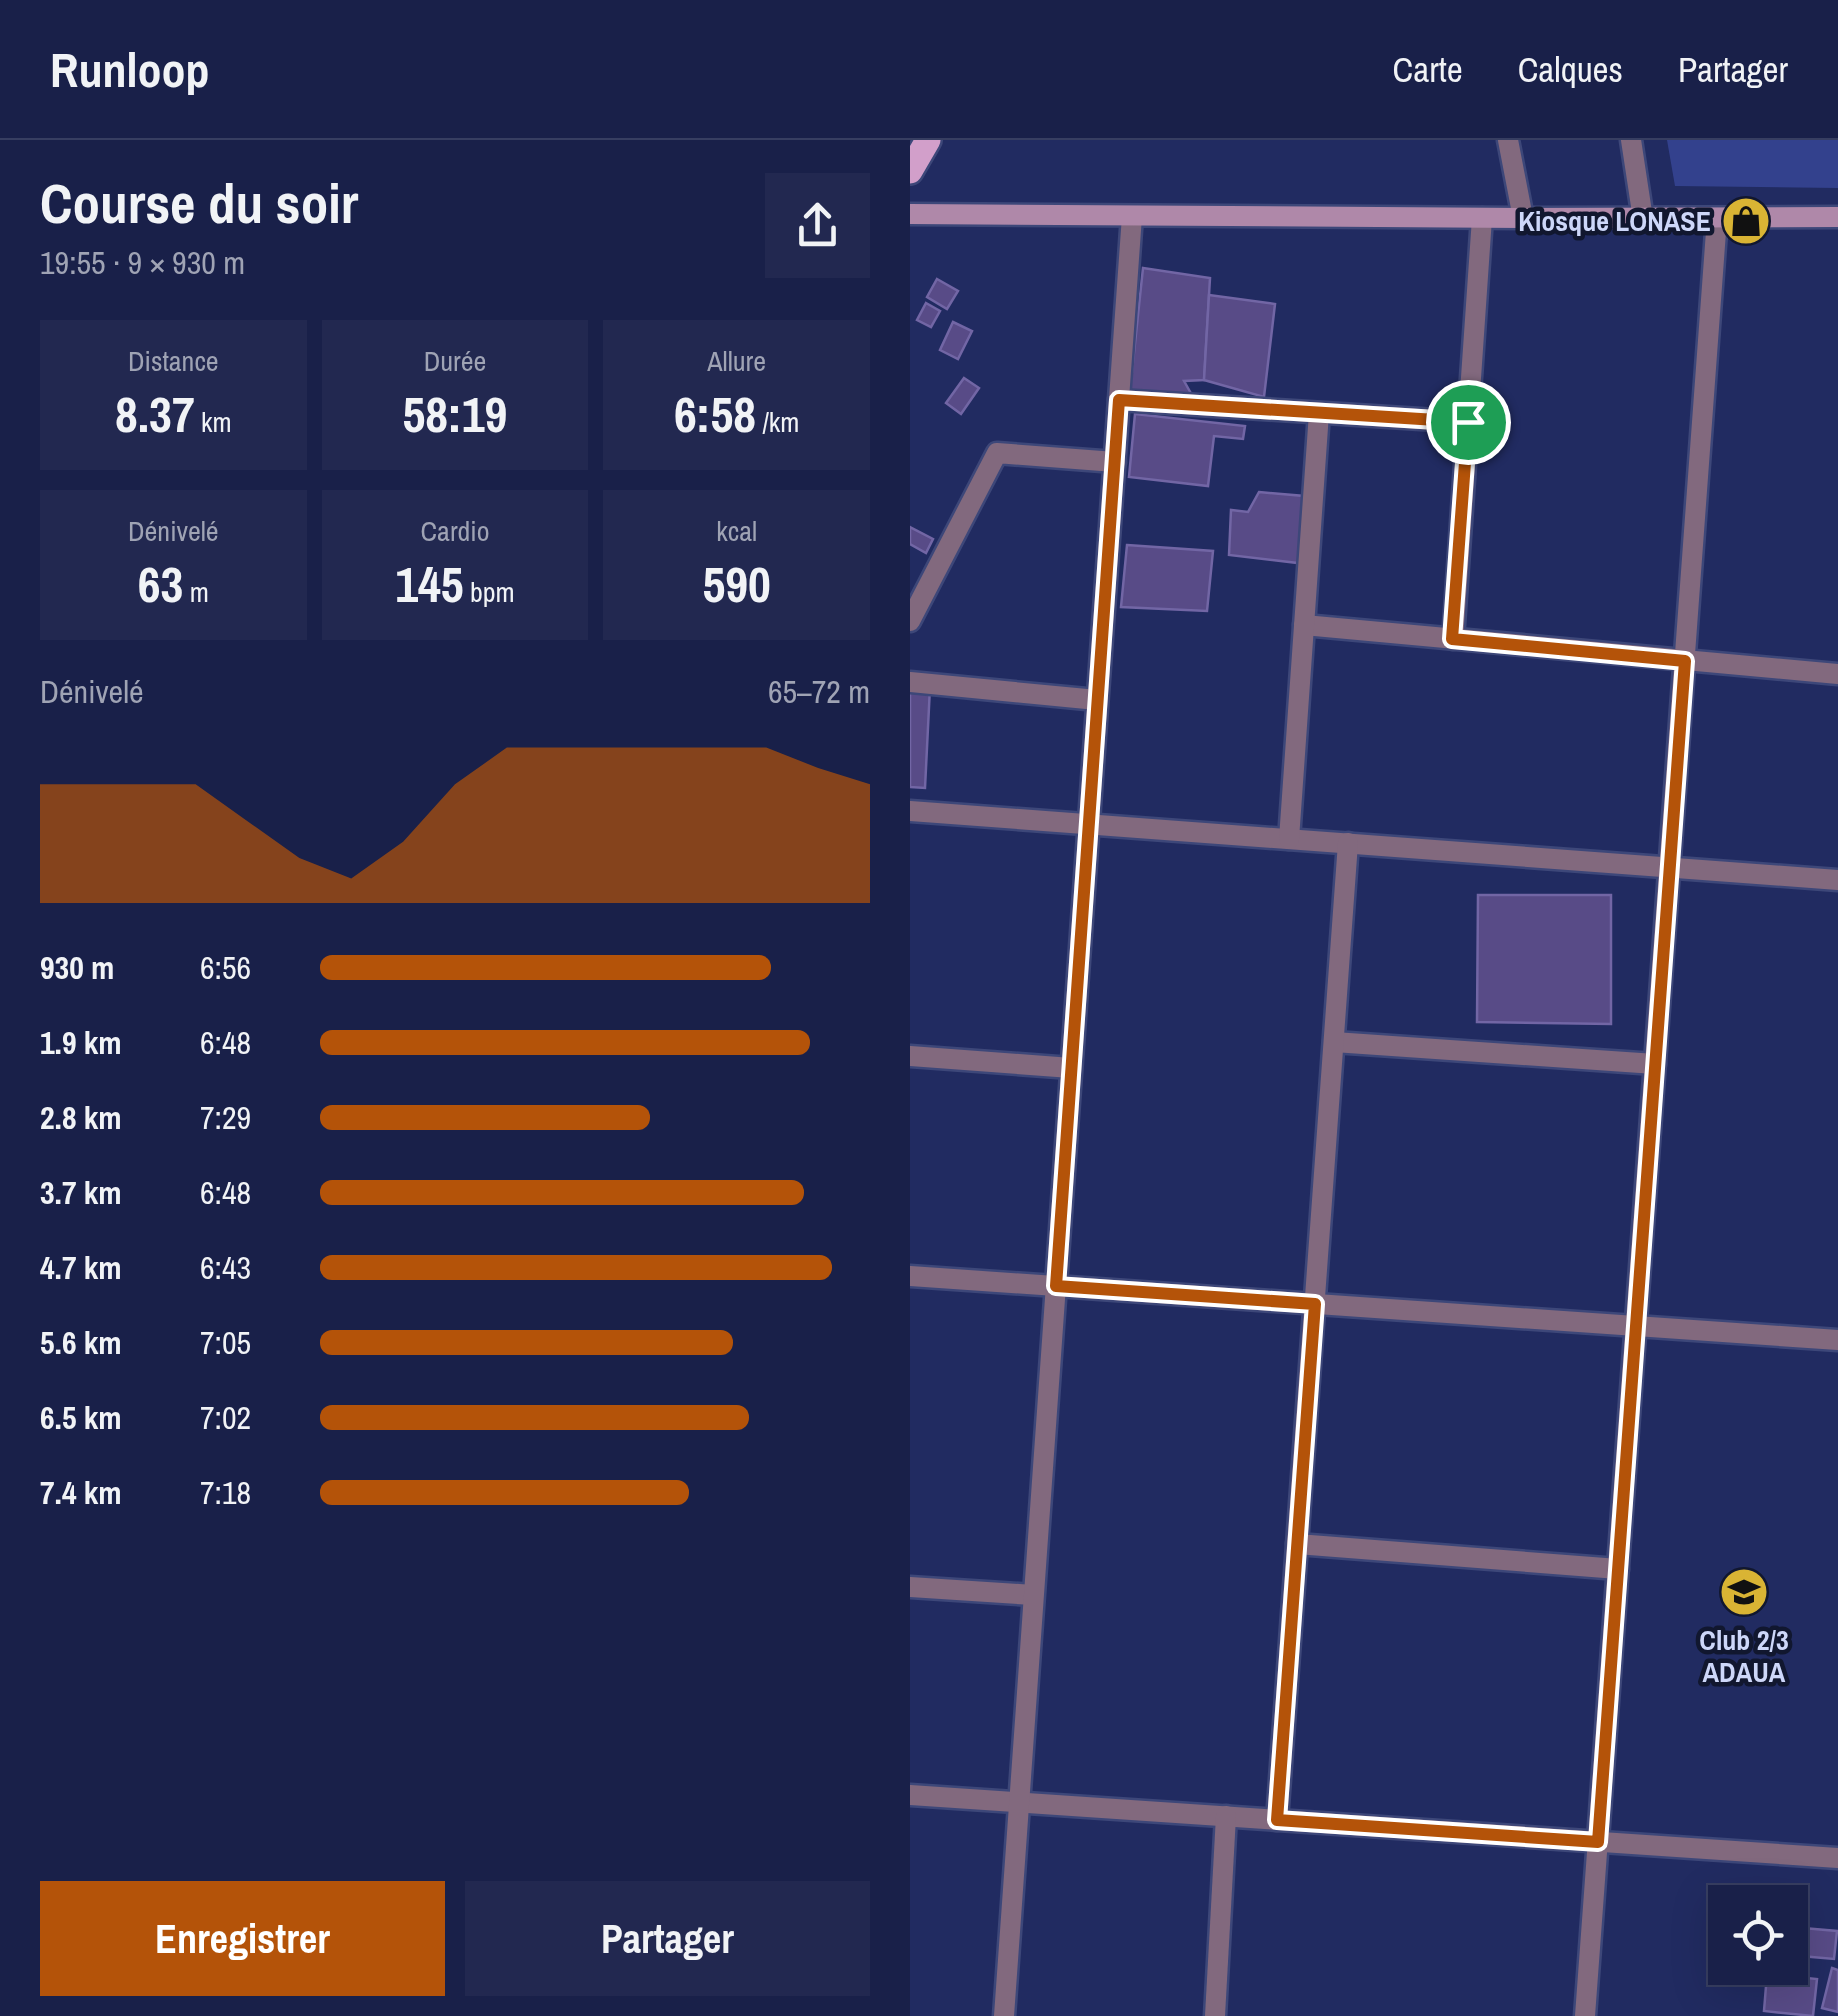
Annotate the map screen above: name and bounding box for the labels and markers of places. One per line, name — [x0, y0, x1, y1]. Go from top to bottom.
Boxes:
shop icon: Kiosque LONASE — [1720, 195, 1772, 247]
place label: Kiosque LONASE — [1518, 202, 1711, 240]
pin — [1426, 380, 1511, 465]
school or university icon: Club 2/3 ADAUA — [1718, 1566, 1770, 1618]
place label: Club 2/3 ADAUA — [1699, 1621, 1789, 1691]

